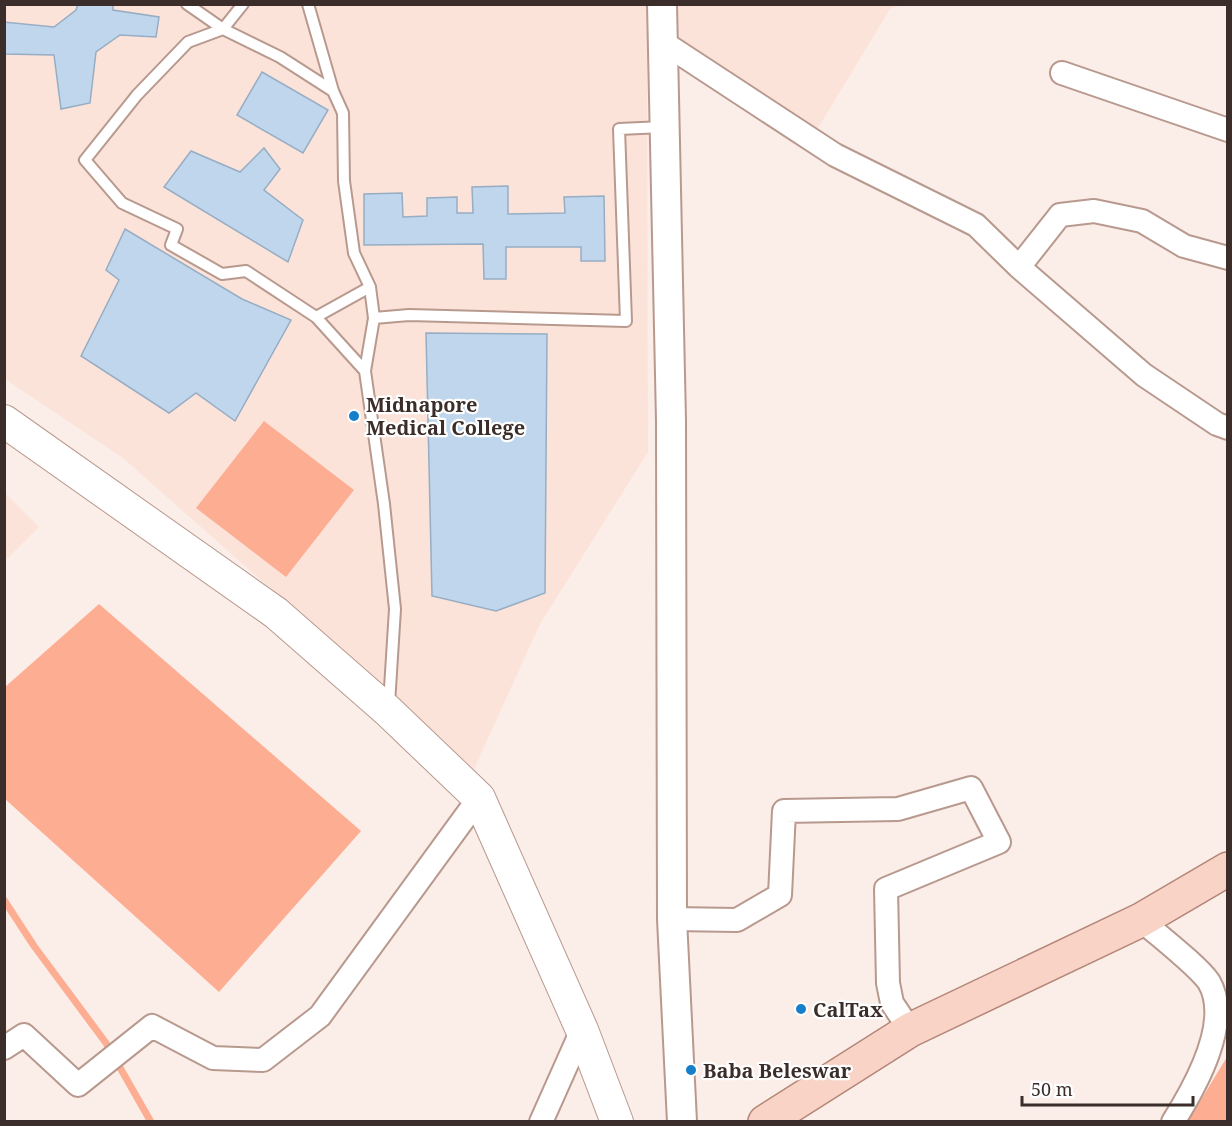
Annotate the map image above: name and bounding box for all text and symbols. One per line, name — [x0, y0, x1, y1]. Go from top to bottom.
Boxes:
place label: Midnapore Medical College — [366, 391, 525, 441]
marker: Midnapore Medical College — [347, 409, 361, 423]
place label: CalTax — [813, 996, 883, 1023]
marker: CalTax — [794, 1002, 808, 1016]
place label: Baba Beleswar — [703, 1057, 852, 1084]
marker: Baba Beleswar — [684, 1063, 698, 1077]
scale bar — [1022, 1069, 1193, 1107]
text: 50 m — [1031, 1077, 1073, 1101]

